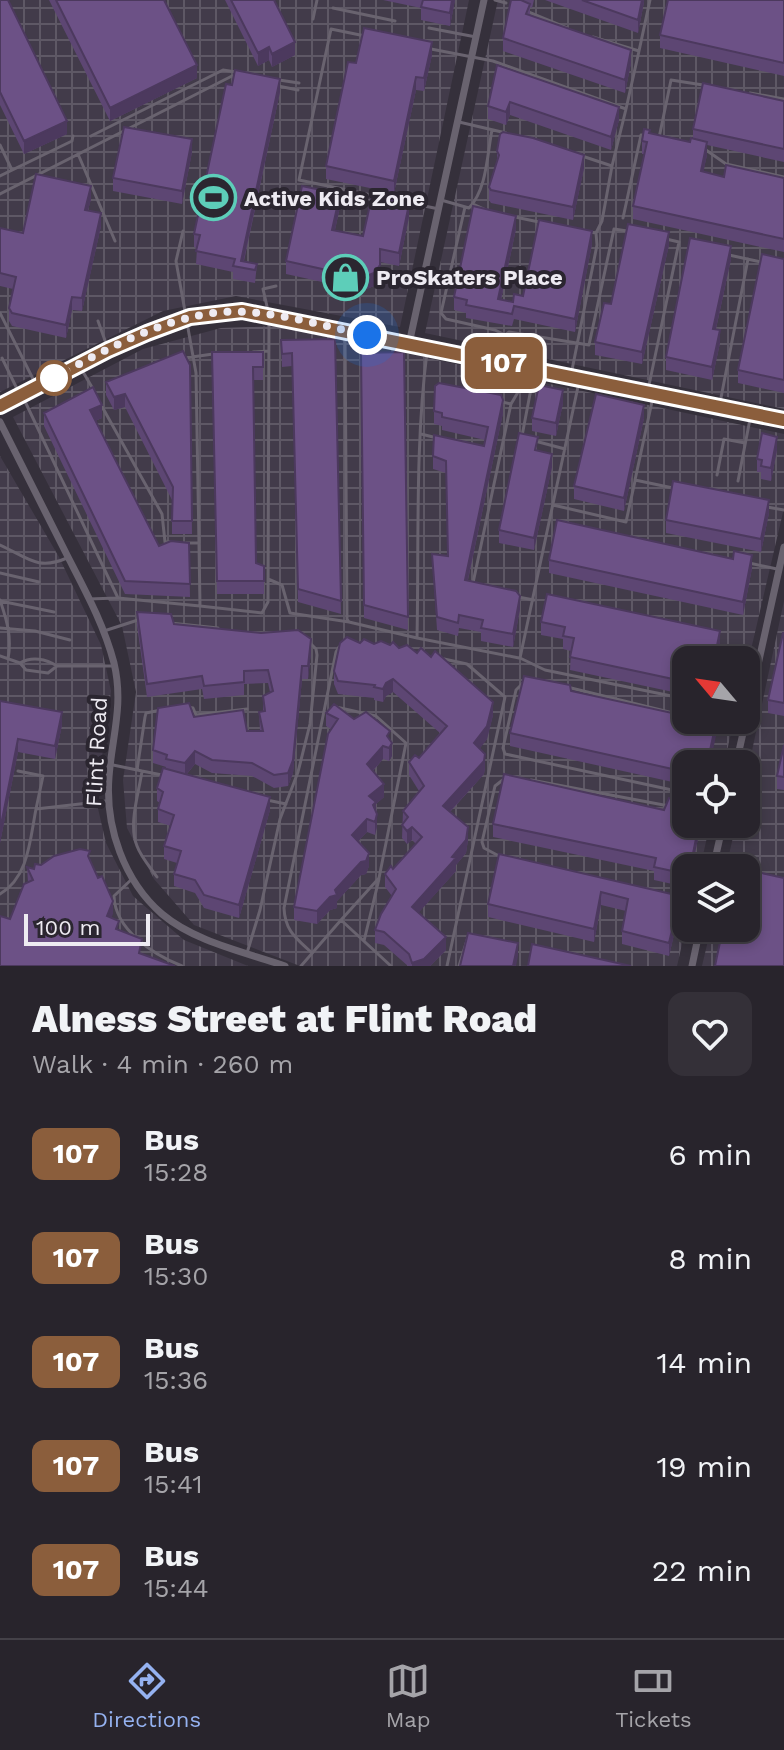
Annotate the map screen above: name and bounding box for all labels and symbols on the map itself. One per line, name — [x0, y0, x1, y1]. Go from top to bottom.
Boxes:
sports icon: Active Kids Zone — [189, 174, 237, 222]
place label: Active Kids Zone — [244, 186, 425, 211]
shop icon: ProSkaters Place — [321, 253, 369, 301]
place label: ProSkaters Place — [376, 265, 563, 290]
your location — [347, 315, 387, 355]
line badge: 107 — [458, 337, 550, 389]
unlabelled marker — [37, 361, 71, 395]
north arrow — [672, 646, 760, 734]
street label: Flint Road — [81, 697, 112, 808]
scale bar — [24, 910, 150, 946]

